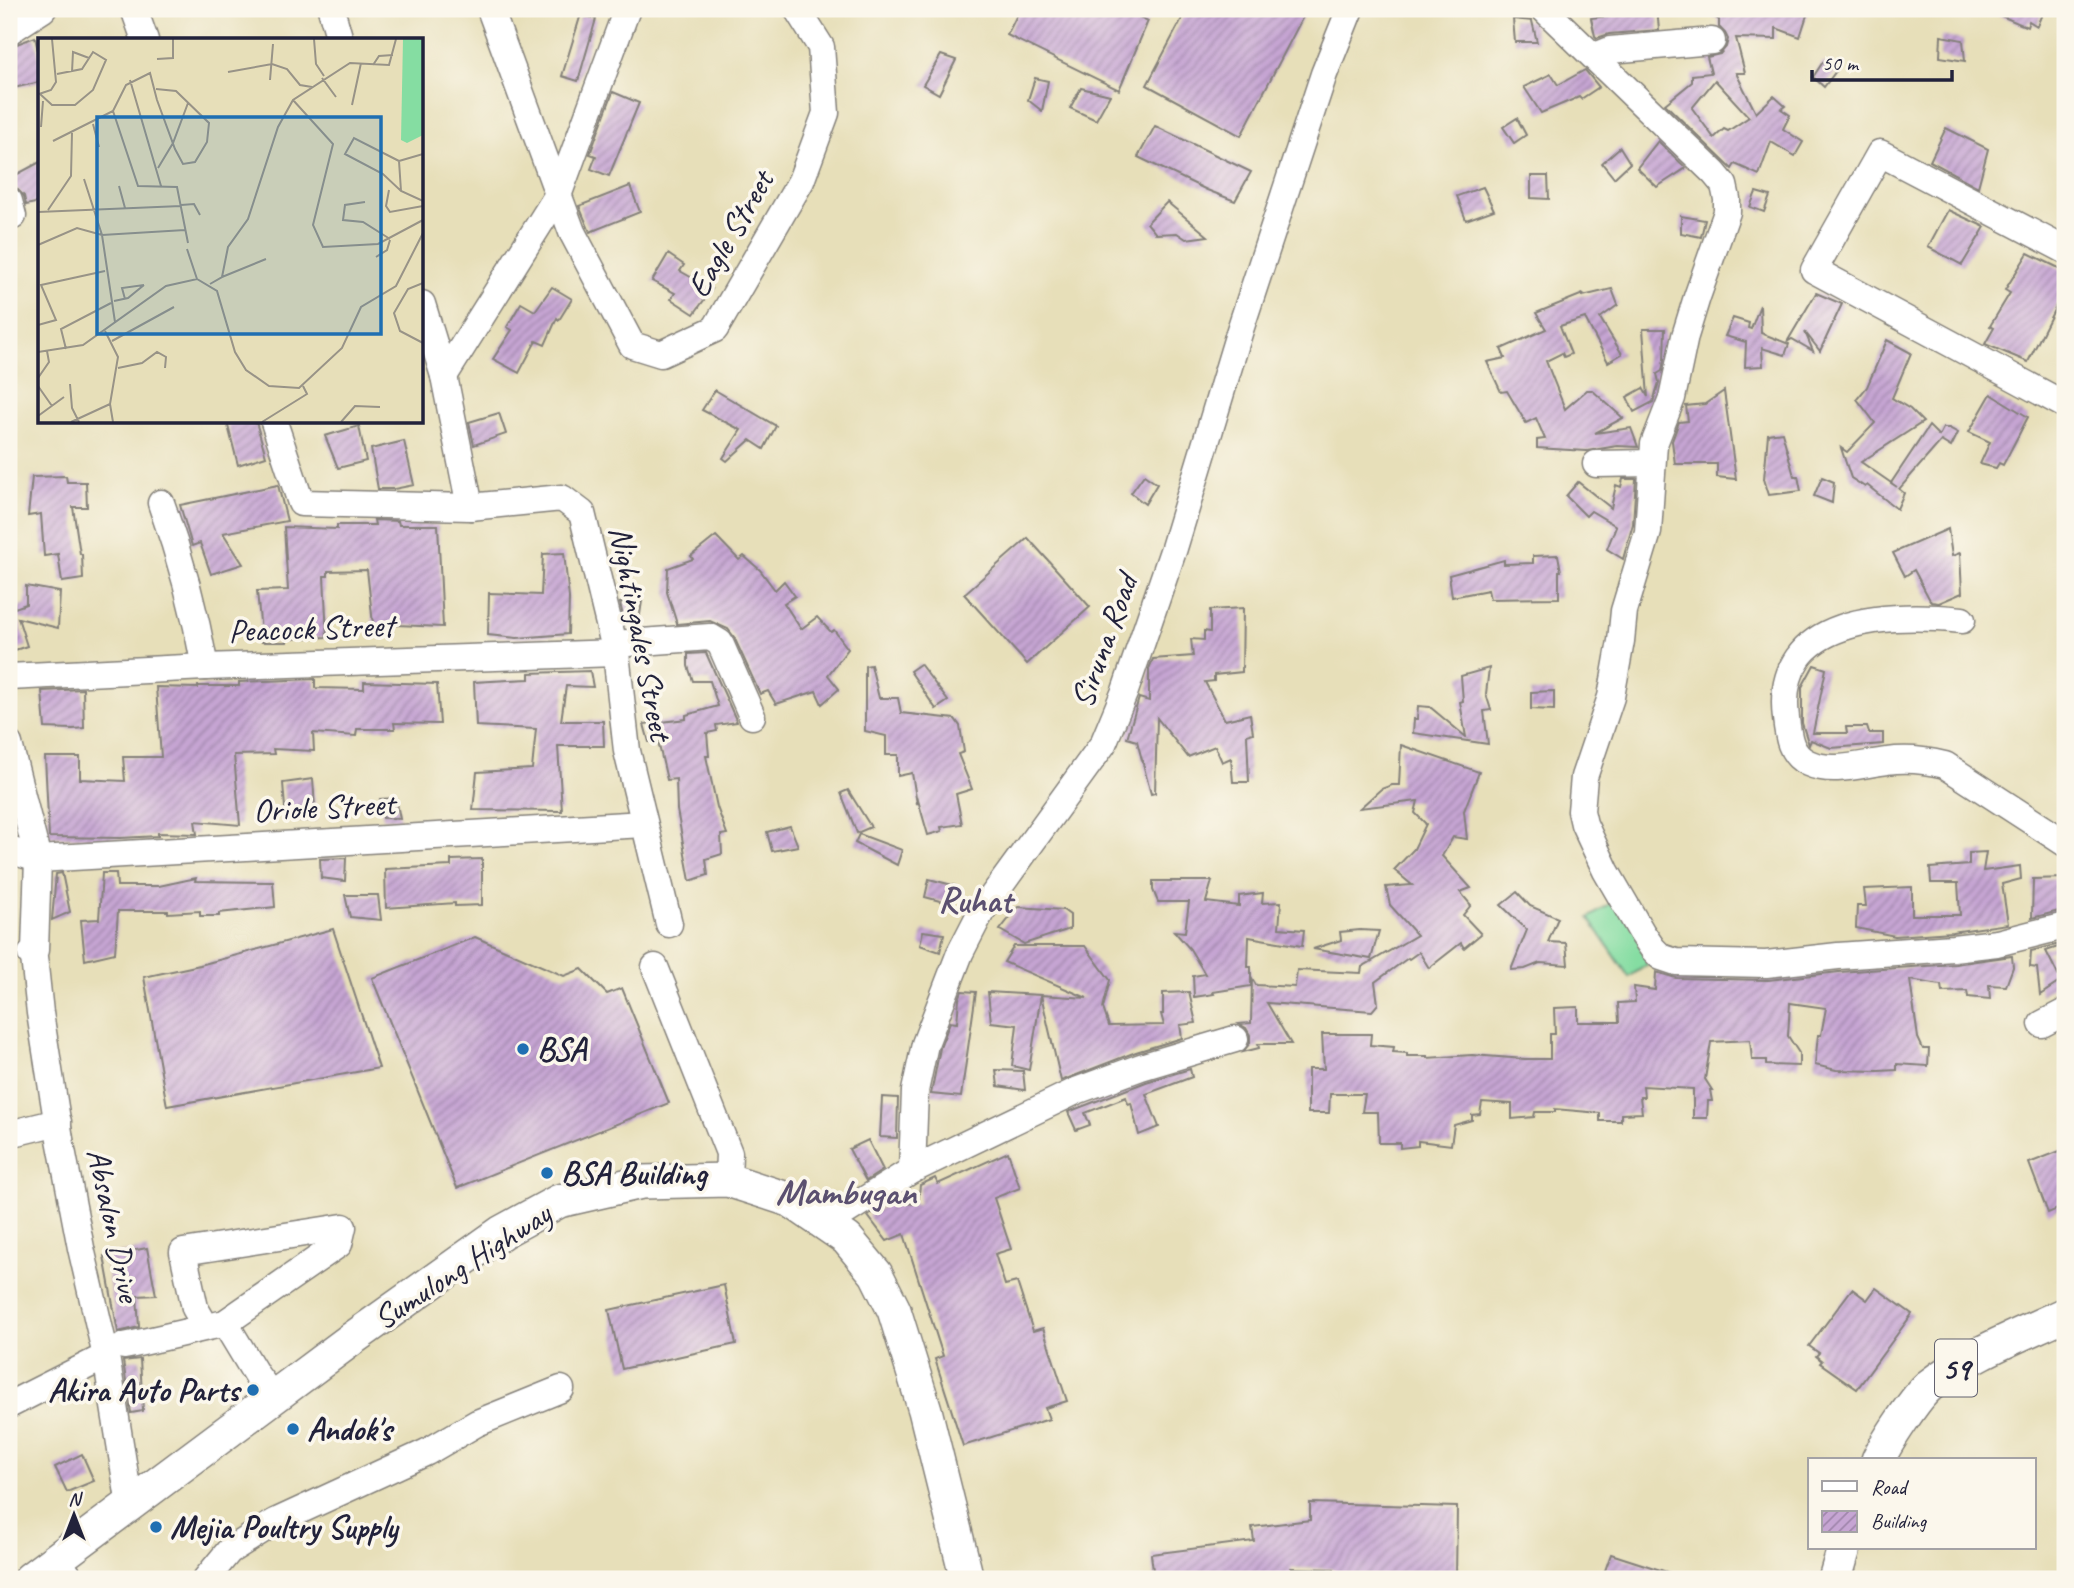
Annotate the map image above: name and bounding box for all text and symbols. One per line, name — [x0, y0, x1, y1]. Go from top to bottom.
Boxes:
inset map — [38, 38, 424, 424]
scale bar — [1812, 38, 1952, 82]
text: 50 m — [1822, 50, 1860, 76]
street label: Eagle Street — [677, 161, 784, 305]
street label: Nightingales Street — [600, 522, 683, 747]
street label: Siruna Road — [1061, 564, 1149, 713]
street label: Peacock Street — [228, 604, 398, 652]
street label: Oriole Street — [252, 782, 399, 832]
district label: Ruhat — [938, 878, 1016, 923]
place label: BSA — [537, 1028, 588, 1070]
marker: BSA — [515, 1041, 531, 1057]
street label: Absalon Drive — [77, 1145, 151, 1308]
place label: BSA Building — [561, 1152, 709, 1194]
marker: BSA Building — [539, 1165, 555, 1181]
district label: Mambugan — [776, 1168, 917, 1215]
street label: Sumulong Highway — [365, 1192, 561, 1339]
road number: 59 — [1935, 1339, 1977, 1396]
place label: Akira Auto Parts — [48, 1369, 242, 1411]
marker: Akira Auto Parts — [245, 1382, 261, 1398]
place label: Andok's — [307, 1408, 395, 1450]
marker: Andok's — [285, 1421, 301, 1437]
legend — [1808, 1458, 2036, 1550]
text: Road — [1871, 1474, 1910, 1500]
north arrow — [38, 1480, 108, 1550]
text: N — [68, 1487, 83, 1511]
place label: Mejia Poultry Supply — [170, 1506, 400, 1548]
text: Building — [1871, 1508, 1928, 1534]
marker: Mejia Poultry Supply — [148, 1519, 164, 1535]

